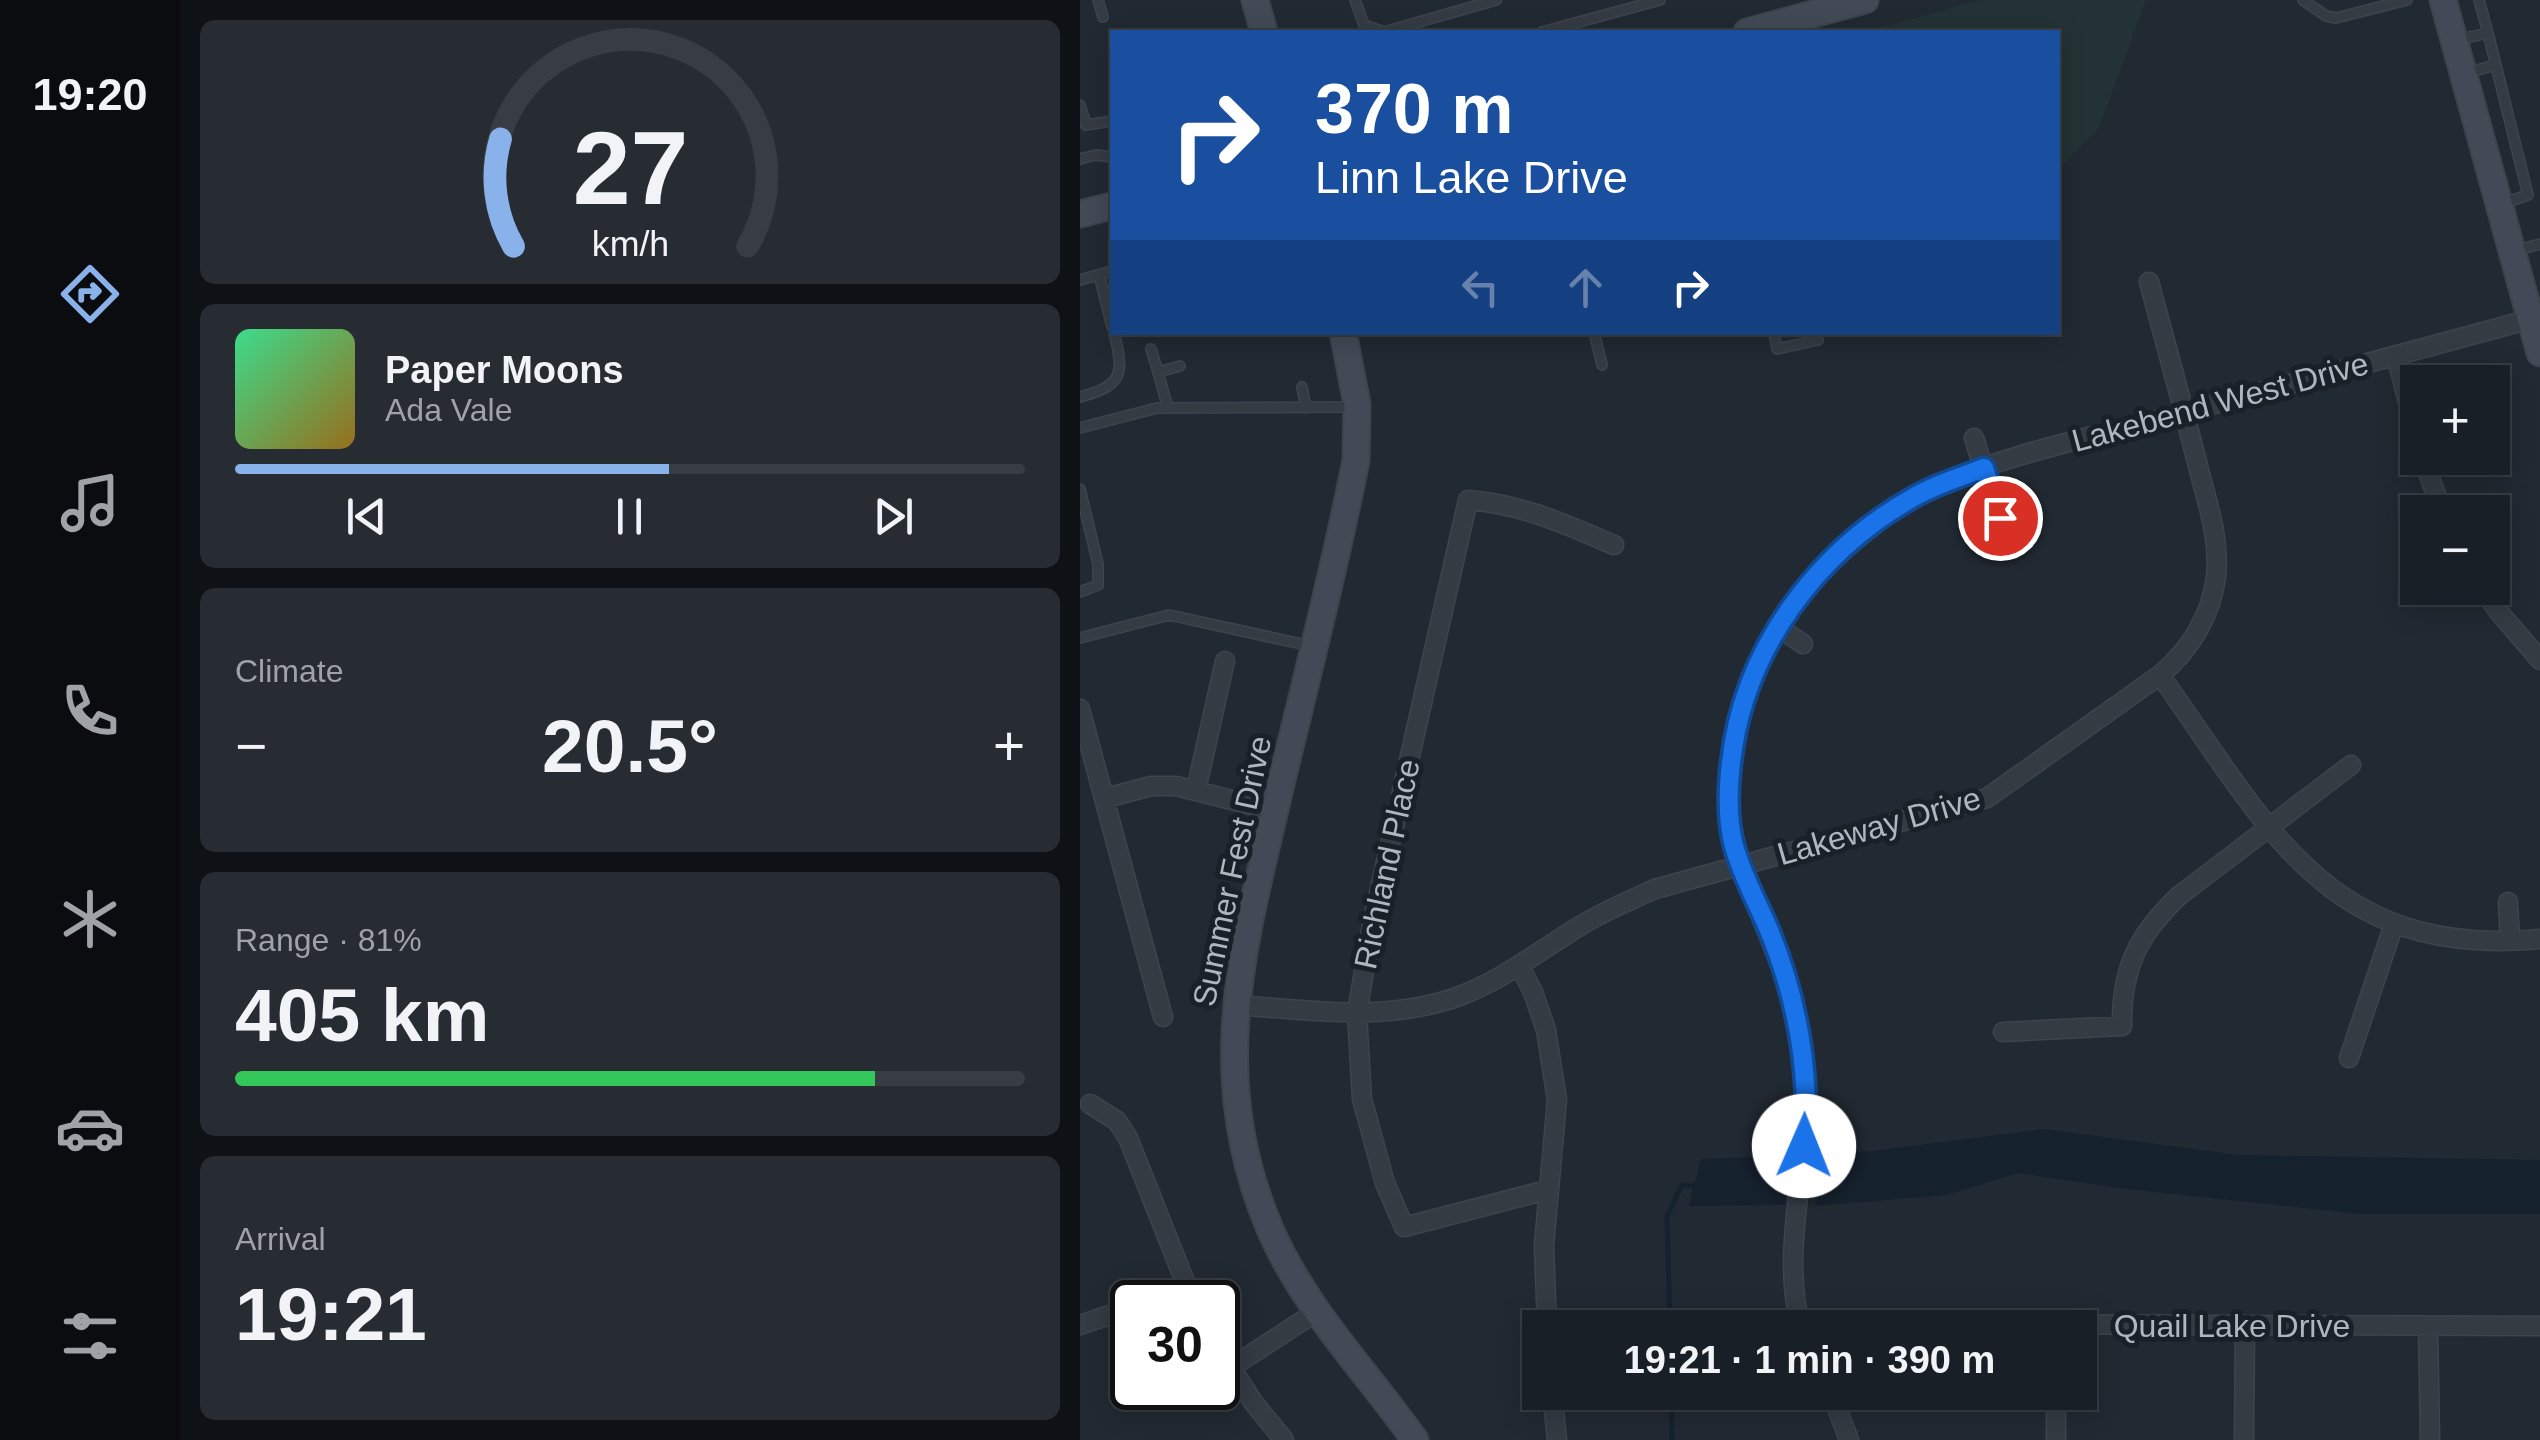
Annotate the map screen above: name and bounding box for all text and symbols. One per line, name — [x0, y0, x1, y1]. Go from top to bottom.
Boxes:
text: 19:20 — [32, 69, 148, 120]
icon: right — [1150, 70, 1280, 200]
text: 370 m — [1315, 70, 1513, 148]
text: 27 — [572, 110, 688, 226]
text: Linn Lake Drive — [1315, 152, 1628, 203]
text: km/h — [591, 224, 669, 264]
icon: directions — [55, 259, 125, 329]
icon: left — [1453, 260, 1508, 315]
icon: ahead — [1558, 260, 1613, 315]
icon: right — [1663, 260, 1718, 315]
street label: Lakebend West Drive — [2068, 345, 2372, 459]
text: Paper Moons — [385, 349, 624, 391]
map controls — [2400, 365, 2510, 605]
button: + — [2400, 365, 2510, 475]
text: Ada Vale — [385, 392, 513, 428]
icon: music — [55, 468, 125, 538]
pin — [1958, 476, 2043, 561]
icon: previous — [339, 489, 394, 544]
icon: pause — [602, 489, 657, 544]
icon: next — [866, 489, 921, 544]
icon: arrive — [1973, 491, 2028, 546]
button: − — [2400, 495, 2510, 605]
text: Climate — [235, 653, 343, 689]
icon: phone — [55, 676, 125, 746]
text: 20.5° — [542, 704, 718, 788]
text: − — [235, 715, 267, 777]
text: + — [993, 715, 1025, 777]
street label: Summer Fest Drive — [1186, 732, 1278, 1010]
street label: Richland Place — [1347, 756, 1427, 972]
street label: Lakeway Drive — [1773, 780, 1985, 872]
icon: climate — [55, 884, 125, 954]
text: Range · 81% — [235, 922, 422, 958]
text: 405 km — [235, 973, 489, 1057]
icon: car — [55, 1093, 125, 1163]
position arrow — [1752, 1094, 1856, 1198]
text: Arrival — [235, 1221, 326, 1257]
text: 19:21 — [235, 1272, 427, 1356]
speed limit sign: 30 — [1110, 1280, 1240, 1410]
icon: filters — [55, 1301, 125, 1371]
street label: Quail Lake Drive — [2114, 1308, 2350, 1344]
text: 19:21 · 1 min · 390 m — [1624, 1339, 1995, 1381]

